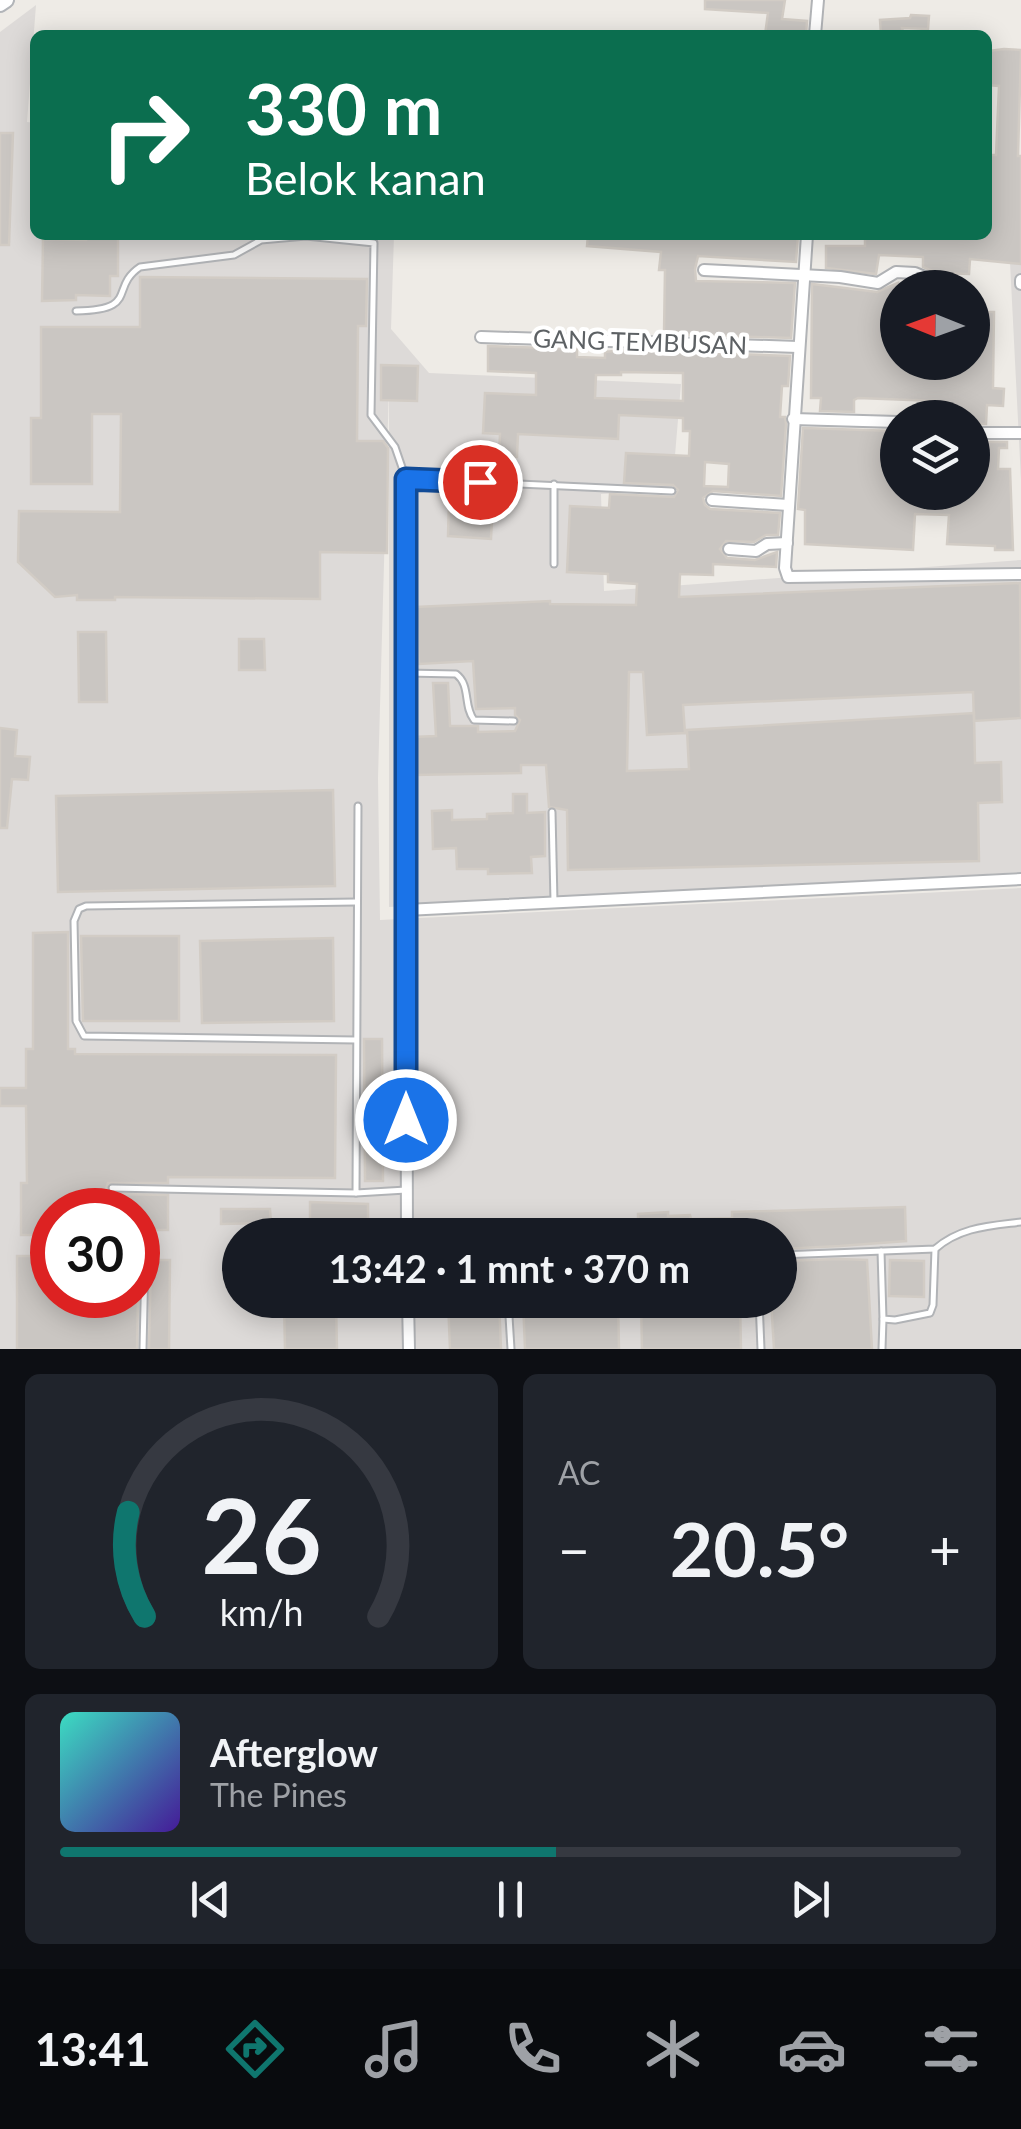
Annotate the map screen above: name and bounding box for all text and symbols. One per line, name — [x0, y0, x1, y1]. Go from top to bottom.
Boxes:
text: 330 m — [245, 66, 442, 150]
icon: right — [80, 70, 210, 200]
text: Belok kanan — [245, 151, 486, 205]
north arrow — [880, 270, 990, 380]
map controls — [880, 270, 990, 510]
street label: GANG TEMBUSAN — [532, 322, 748, 360]
button: layers — [880, 400, 990, 510]
pin — [438, 440, 523, 525]
icon: arrive — [453, 455, 508, 510]
position arrow — [354, 1068, 458, 1172]
speed limit sign: 30 — [30, 1188, 160, 1318]
text: 13:42 · 1 mnt · 370 m — [329, 1245, 690, 1291]
text: AC — [558, 1453, 600, 1492]
text: 26 — [201, 1471, 322, 1596]
text: 20.5° — [670, 1503, 849, 1593]
text: − — [558, 1516, 590, 1582]
text: + — [929, 1516, 961, 1582]
text: km/h — [220, 1591, 303, 1634]
text: Afterglow — [210, 1729, 378, 1775]
text: The Pines — [210, 1775, 347, 1814]
icon: previous — [183, 1872, 238, 1927]
icon: pause — [483, 1872, 538, 1927]
icon: next — [783, 1872, 838, 1927]
icon: directions — [220, 2014, 290, 2084]
icon: music — [359, 2014, 429, 2084]
icon: phone — [498, 2014, 568, 2084]
icon: climate — [638, 2014, 708, 2084]
icon: car — [777, 2014, 847, 2084]
icon: filters — [916, 2014, 986, 2084]
text: 13:41 — [35, 2022, 151, 2076]

